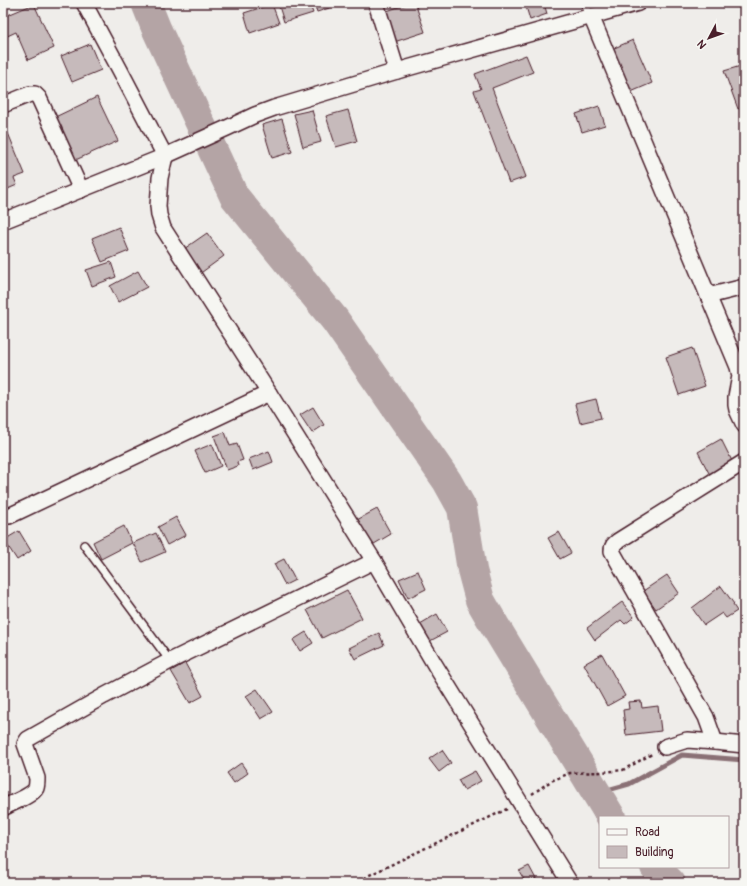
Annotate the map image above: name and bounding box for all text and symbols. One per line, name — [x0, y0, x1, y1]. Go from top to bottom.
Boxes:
north arrow — [689, 18, 729, 58]
text: N — [694, 37, 709, 51]
legend — [599, 816, 729, 868]
text: Road — [635, 825, 660, 840]
text: Building — [635, 845, 674, 860]

